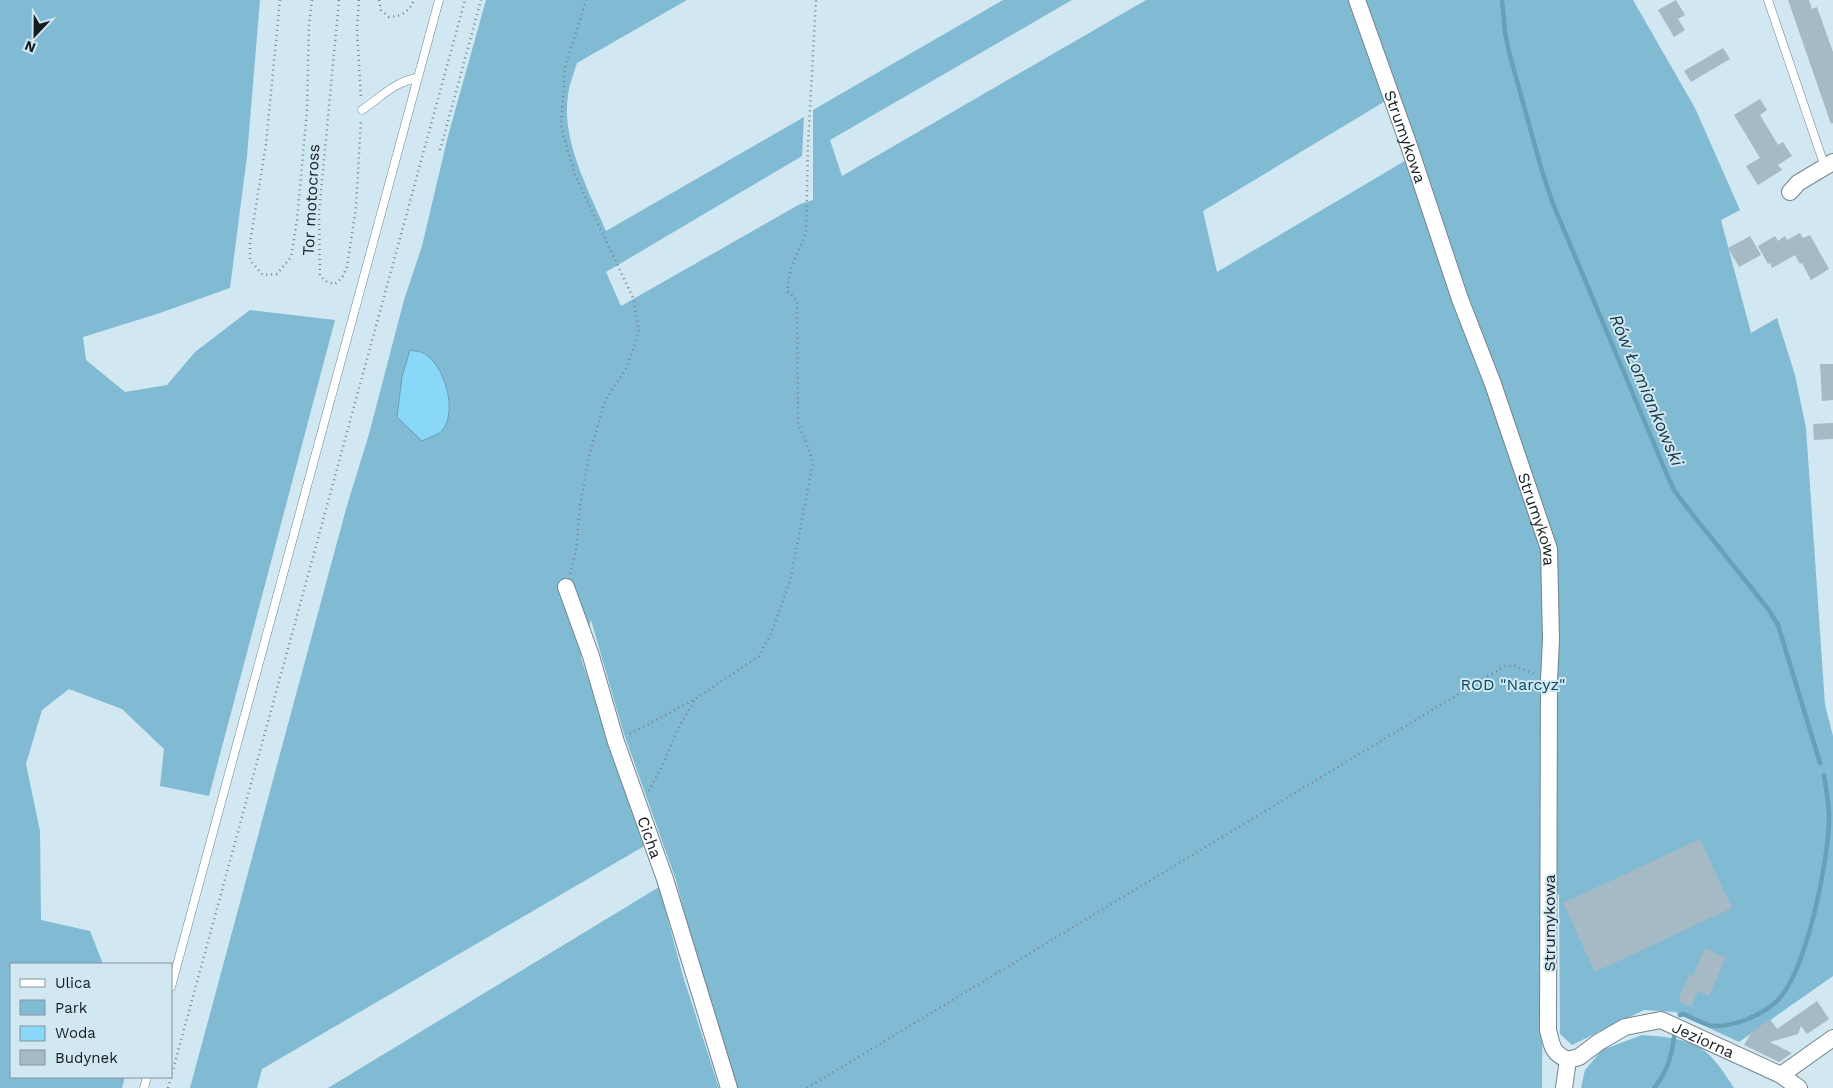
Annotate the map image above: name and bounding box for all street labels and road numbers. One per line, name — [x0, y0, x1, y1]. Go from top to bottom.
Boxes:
street label: Strumykowa — [1380, 88, 1430, 186]
street label: Tor motocross — [299, 144, 323, 256]
street label: Strumykowa — [1514, 470, 1559, 566]
street label: Cicha — [634, 814, 666, 861]
street label: Strumykowa — [1540, 874, 1559, 972]
street label: Jeziorna — [1669, 1017, 1737, 1062]

